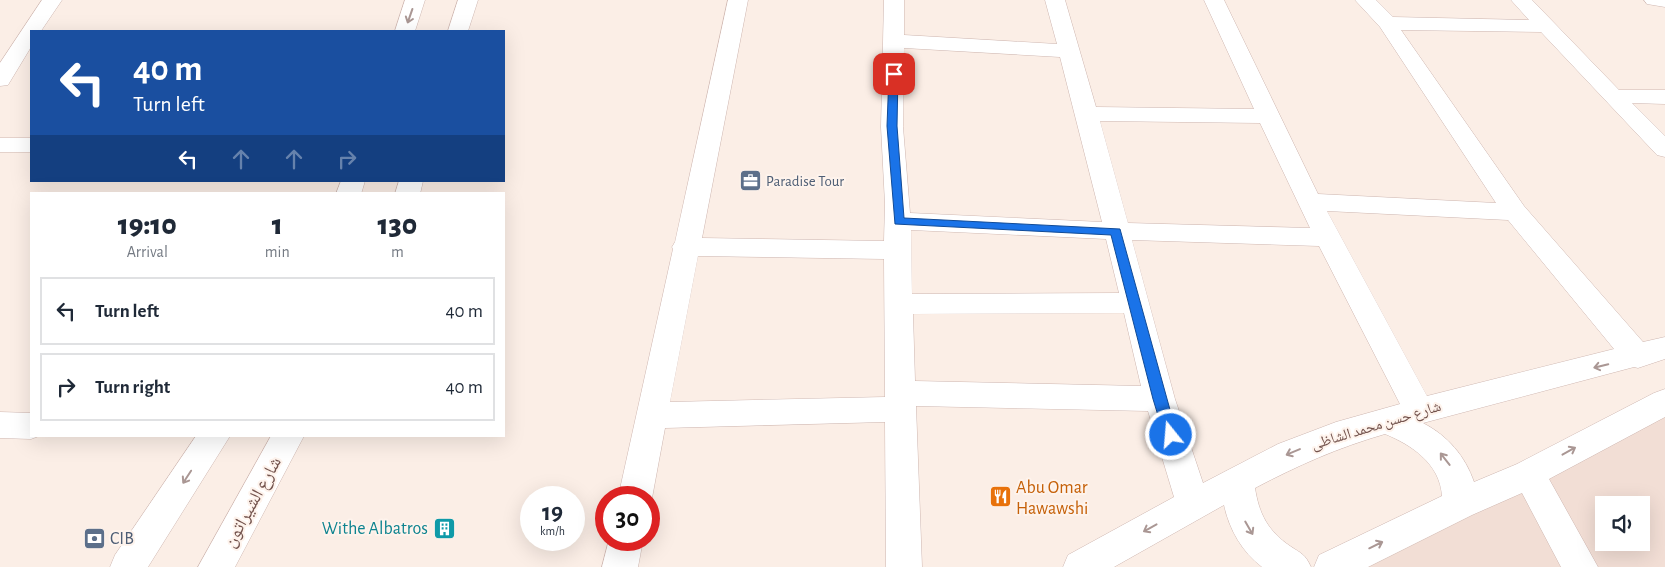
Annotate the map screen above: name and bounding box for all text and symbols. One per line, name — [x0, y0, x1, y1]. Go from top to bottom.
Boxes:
one-way arrow — [405, 7, 414, 23]
icon: left — [50, 50, 115, 115]
text: 40 m — [133, 52, 202, 87]
pin — [873, 53, 915, 95]
icon: arrive — [880, 60, 908, 88]
text: Turn left — [133, 93, 205, 115]
icon: left — [174, 145, 202, 173]
icon: ahead — [227, 145, 255, 173]
icon: ahead — [280, 145, 308, 173]
icon: right — [333, 145, 361, 173]
office icon: Paradise Tour — [738, 169, 762, 193]
place label: Paradise Tour — [766, 174, 844, 189]
text: 19:10 — [118, 210, 177, 240]
text: 1 — [272, 210, 283, 240]
text: 130 — [377, 210, 417, 240]
text: Arrival — [127, 244, 168, 260]
text: min — [265, 244, 290, 260]
text: m — [391, 244, 404, 260]
icon: left — [52, 297, 80, 325]
text: Turn left — [95, 302, 159, 321]
text: 40 m — [445, 302, 483, 321]
one-way arrow — [1594, 362, 1610, 371]
icon: right — [52, 373, 80, 401]
text: Turn right — [95, 378, 170, 397]
text: 40 m — [445, 378, 483, 397]
street label: شارع حسن محمد الشاظى — [1309, 399, 1444, 454]
position arrow — [1144, 408, 1196, 460]
one-way arrow — [1562, 446, 1576, 456]
one-way arrow — [1286, 448, 1301, 458]
one-way arrow — [1440, 452, 1450, 466]
street label: شارع الشيراتون — [221, 454, 286, 551]
one-way arrow — [182, 470, 192, 484]
place label: Abu Omar Hawawshi — [1016, 479, 1088, 518]
restaurant icon: Abu Omar Hawawshi — [988, 485, 1012, 509]
speed limit sign: 30 — [595, 486, 660, 551]
map controls — [1595, 496, 1650, 551]
button: sound — [1595, 496, 1650, 551]
text: 19 — [542, 500, 563, 525]
building icon: Withe Albatros — [432, 516, 456, 540]
place label: Withe Albatros — [322, 520, 428, 538]
one-way arrow — [1245, 520, 1255, 534]
one-way arrow — [1142, 523, 1157, 533]
text: km/h — [540, 525, 565, 537]
bank icon: CIB — [82, 526, 106, 550]
place label: CIB — [110, 530, 134, 548]
one-way arrow — [1368, 540, 1383, 549]

